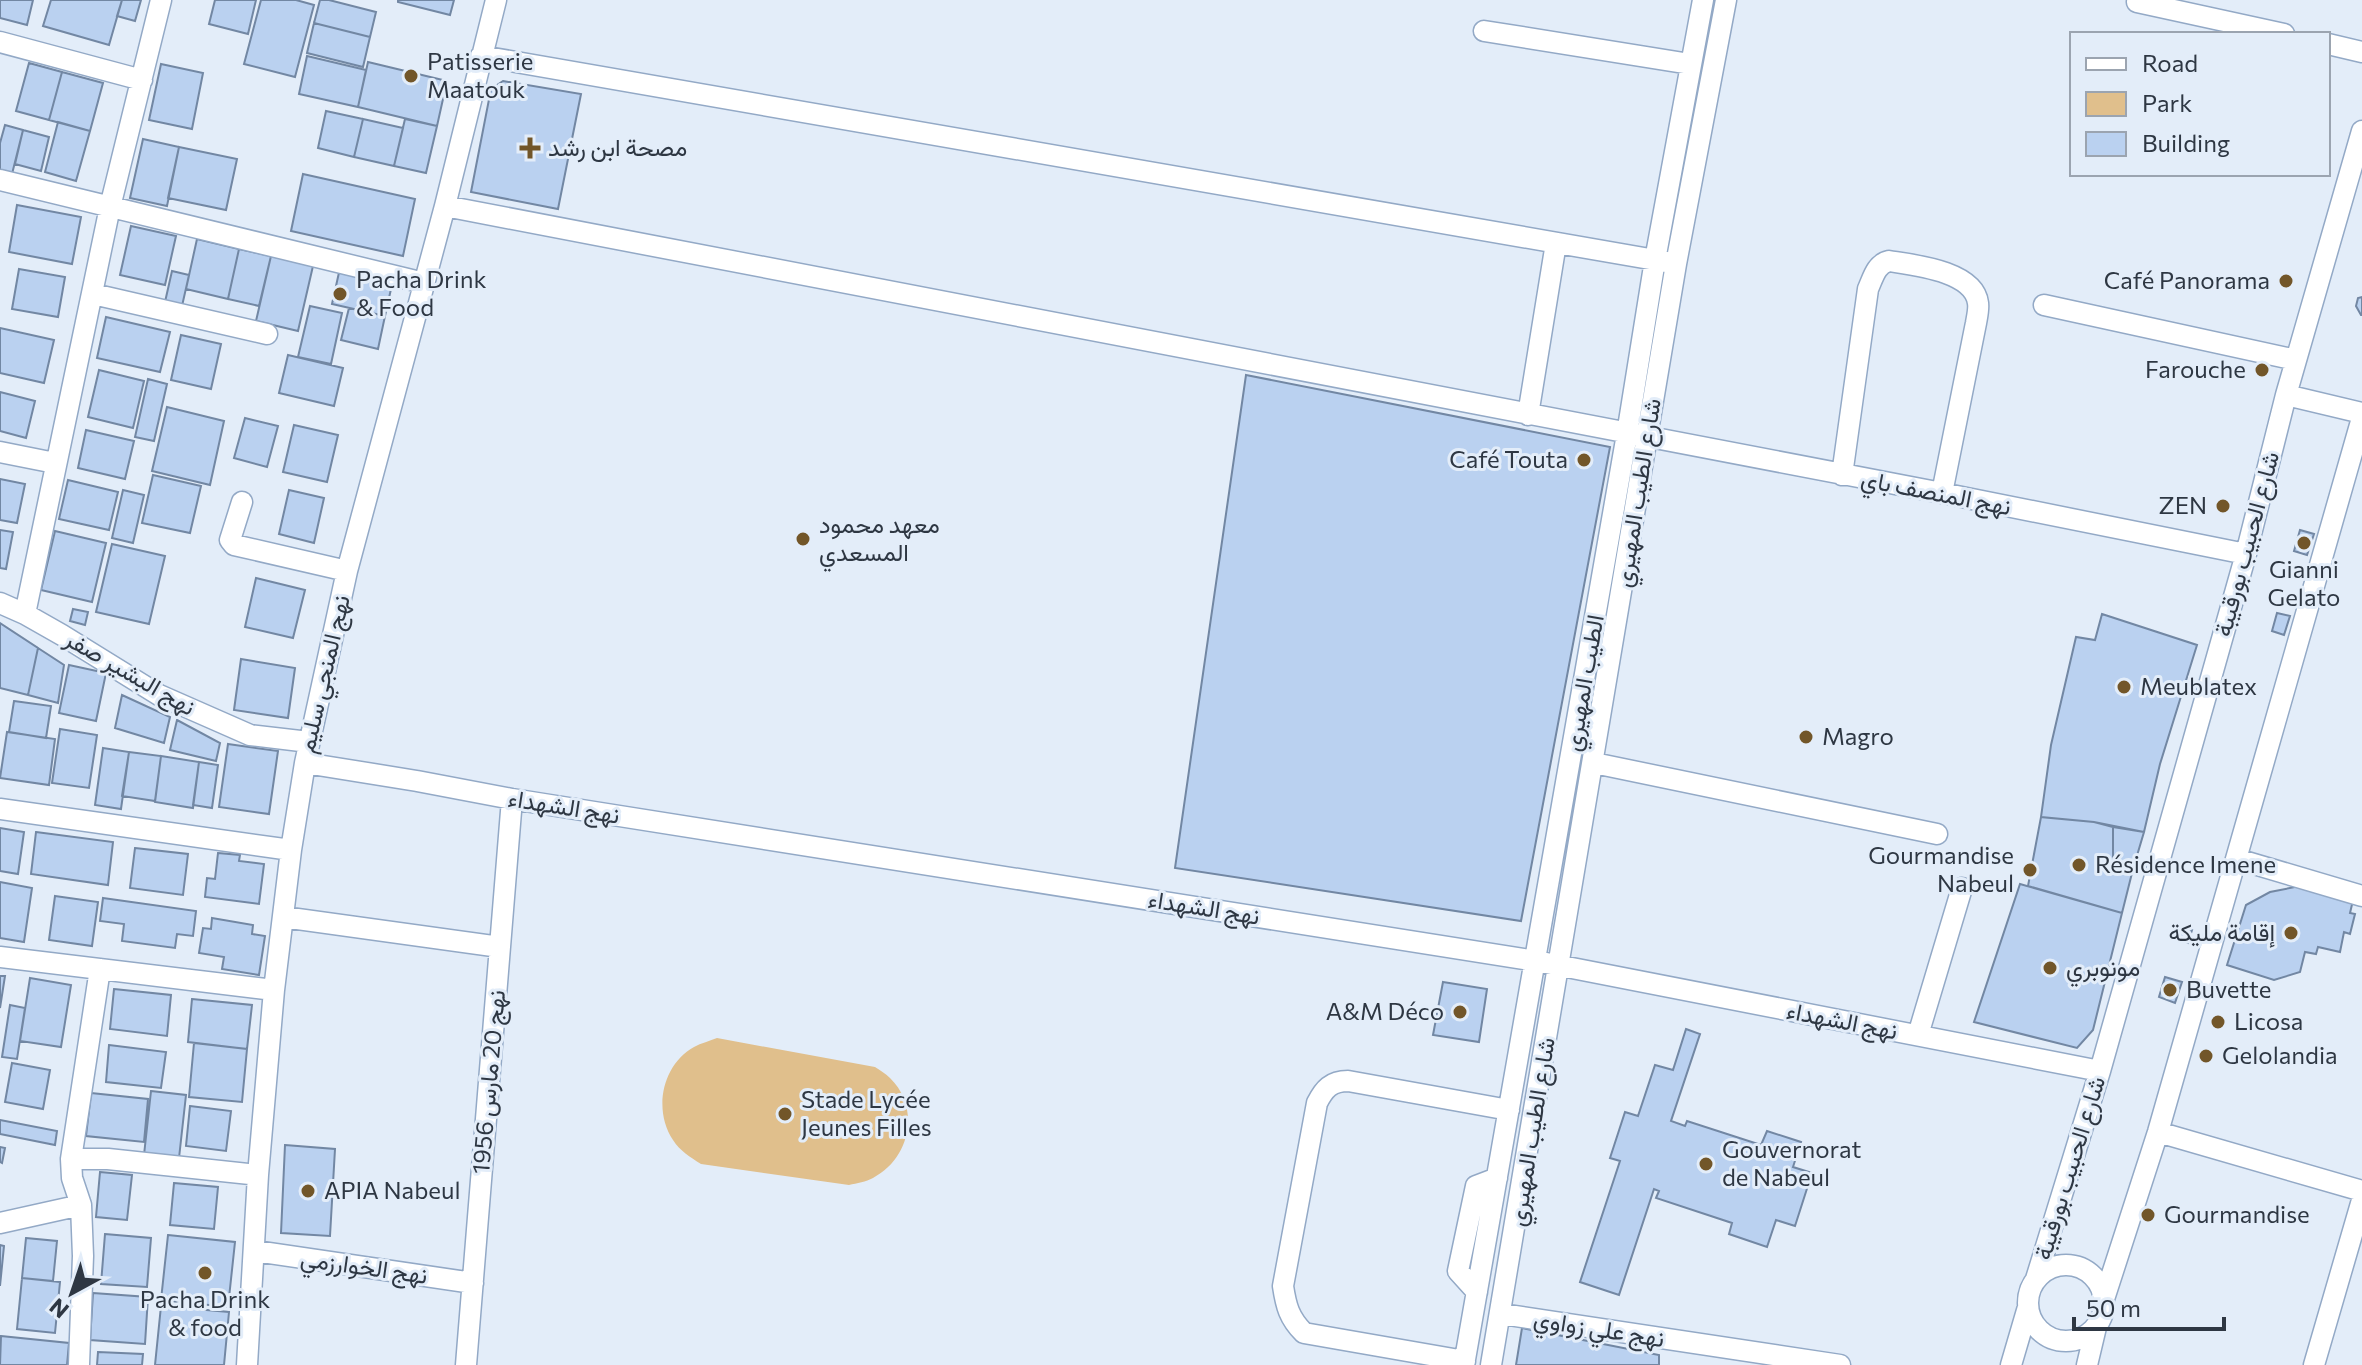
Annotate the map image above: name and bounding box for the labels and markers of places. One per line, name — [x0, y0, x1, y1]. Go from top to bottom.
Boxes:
place label: Patisserie Maatouk — [427, 46, 534, 103]
marker: Patisserie Maatouk — [402, 67, 420, 85]
place label: مصحة ابن رشد — [548, 132, 687, 163]
marker: مصحة ابن رشد — [519, 137, 541, 159]
place label: Pacha Drink & Food — [356, 264, 487, 321]
place label: Café Panorama — [2104, 265, 2270, 294]
marker: Café Panorama — [2277, 272, 2295, 290]
marker: Pacha Drink & Food — [331, 285, 349, 303]
place label: Farouche — [2145, 354, 2246, 383]
marker: Farouche — [2253, 361, 2271, 379]
place label: Café Touta — [1449, 444, 1568, 473]
marker: Café Touta — [1575, 451, 1593, 469]
place label: ZEN — [2159, 490, 2207, 519]
marker: ZEN — [2214, 497, 2232, 515]
place label: معهد محمود المسعدي — [819, 509, 940, 572]
marker: معهد محمود المسعدي — [794, 530, 812, 548]
marker: Gianni Gelato — [2295, 534, 2313, 552]
place label: Gianni Gelato — [2268, 554, 2340, 611]
place label: Meublatex — [2140, 671, 2257, 700]
marker: Meublatex — [2115, 678, 2133, 696]
place label: Magro — [1822, 721, 1894, 750]
marker: Magro — [1797, 728, 1815, 746]
place label: Gourmandise Nabeul — [1868, 840, 2014, 897]
place label: Résidence Imene — [2095, 849, 2276, 878]
marker: Résidence Imene — [2070, 856, 2088, 874]
marker: Gourmandise Nabeul — [2021, 861, 2039, 879]
place label: إقامة مليكة — [2169, 917, 2275, 948]
marker: إقامة مليكة — [2282, 924, 2300, 942]
place label: مونوبري — [2066, 952, 2140, 987]
marker: مونوبري — [2041, 959, 2059, 977]
place label: Buvette — [2186, 974, 2271, 1003]
marker: Buvette — [2161, 981, 2179, 999]
place label: A&M Déco — [1326, 996, 1444, 1025]
marker: A&M Déco — [1451, 1003, 1469, 1021]
place label: Licosa — [2234, 1006, 2303, 1035]
marker: Licosa — [2209, 1013, 2227, 1031]
place label: Gelolandia — [2222, 1040, 2338, 1069]
marker: Gelolandia — [2197, 1047, 2215, 1065]
place label: Stade Lycée Jeunes Filles — [801, 1084, 932, 1141]
marker: Stade Lycée Jeunes Filles — [776, 1105, 794, 1123]
place label: Gouvernorat de Nabeul — [1722, 1134, 1861, 1191]
marker: Gouvernorat de Nabeul — [1697, 1155, 1715, 1173]
place label: APIA Nabeul — [324, 1175, 461, 1204]
marker: APIA Nabeul — [299, 1182, 317, 1200]
place label: Gourmandise — [2164, 1199, 2310, 1228]
marker: Gourmandise — [2139, 1206, 2157, 1224]
marker: Pacha Drink & food — [196, 1264, 214, 1282]
place label: Pacha Drink & food — [140, 1284, 270, 1341]

